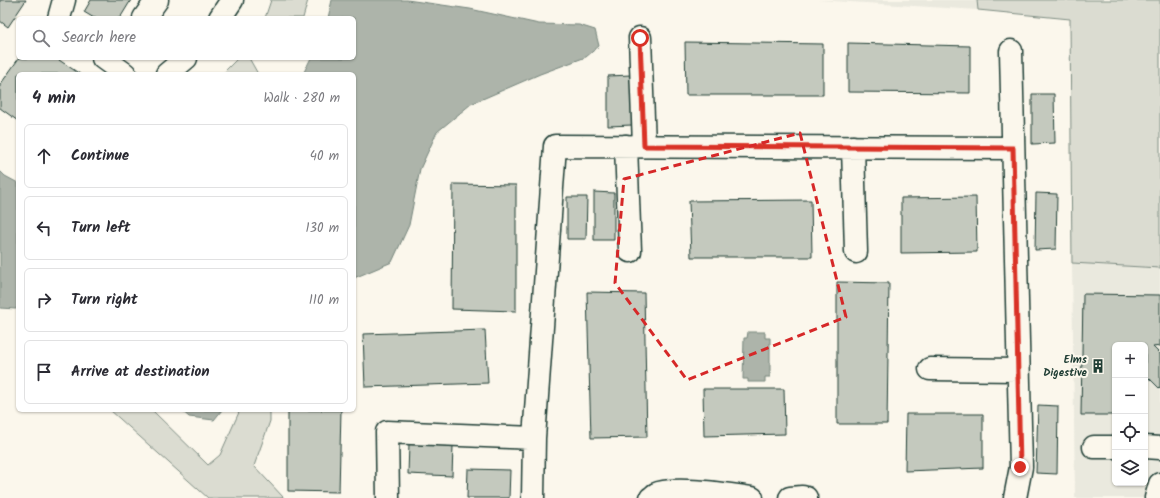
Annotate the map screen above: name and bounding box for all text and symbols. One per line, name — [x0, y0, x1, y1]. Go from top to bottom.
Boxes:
search box — [16, 16, 356, 60]
text: Search here — [62, 26, 136, 50]
icon: search — [30, 27, 52, 49]
route start — [631, 29, 649, 47]
text: 4 min — [32, 85, 76, 112]
text: Walk · 280 m — [264, 88, 340, 109]
text: Continue — [71, 144, 129, 168]
icon: ahead — [33, 145, 55, 167]
text: 40 m — [310, 146, 339, 167]
text: Turn left — [71, 216, 131, 240]
icon: left — [33, 217, 55, 239]
text: 130 m — [305, 218, 339, 239]
text: Turn right — [71, 288, 138, 312]
icon: right — [33, 289, 55, 311]
text: 110 m — [309, 290, 339, 311]
map controls — [1112, 342, 1148, 486]
button: + — [1112, 342, 1148, 378]
place label: Elms Digestive — [1043, 351, 1088, 382]
building icon: Elms Digestive — [1090, 358, 1106, 374]
text: Arrive at destination — [71, 360, 210, 384]
icon: arrive — [33, 361, 55, 383]
button: − — [1112, 378, 1148, 414]
button: locate — [1112, 414, 1148, 450]
button: layers — [1112, 450, 1148, 486]
route end — [1011, 458, 1029, 476]

